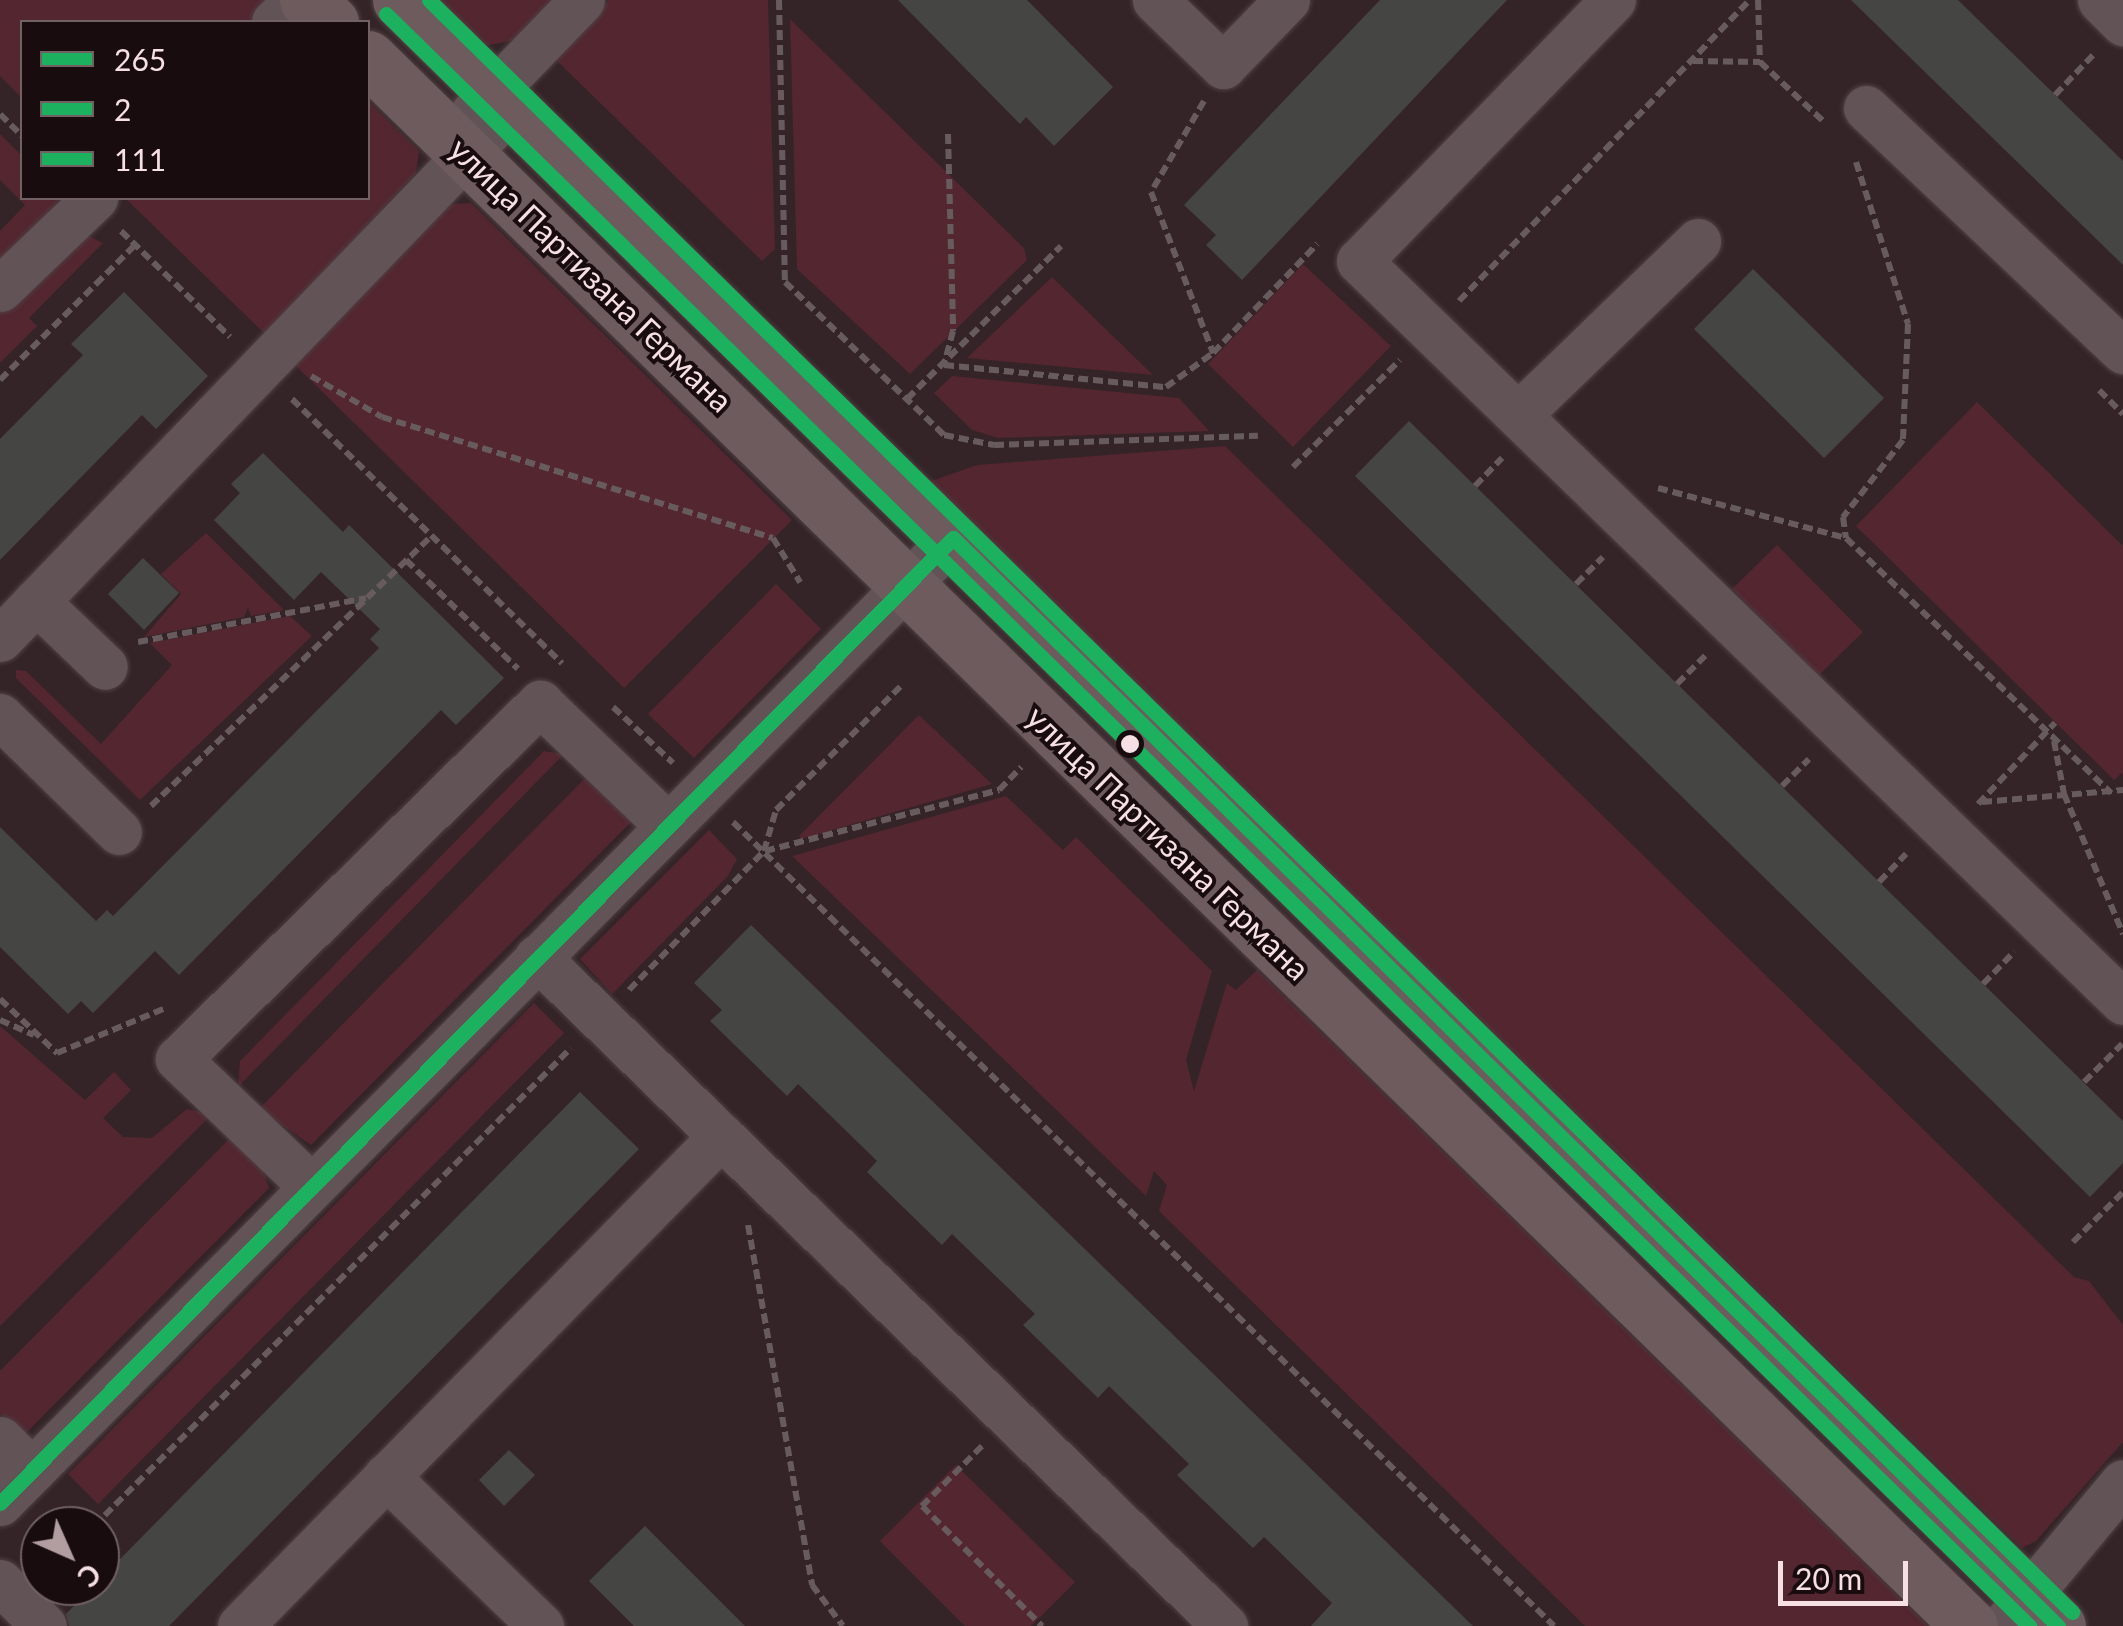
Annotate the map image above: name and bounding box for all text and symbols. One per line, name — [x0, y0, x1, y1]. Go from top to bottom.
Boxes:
legend — [20, 20, 370, 200]
text: 265 — [114, 41, 166, 77]
text: 2 — [114, 91, 131, 127]
street label: улица Партизана Германа — [442, 130, 740, 420]
text: 111 — [114, 141, 166, 177]
street label: улица Партизана Германа — [1019, 698, 1317, 988]
unlabelled marker — [1120, 734, 1140, 754]
north arrow — [20, 1506, 120, 1606]
scale bar — [1783, 1541, 1913, 1603]
text: С — [71, 1557, 108, 1594]
text: 20 m — [1795, 1560, 1862, 1596]

